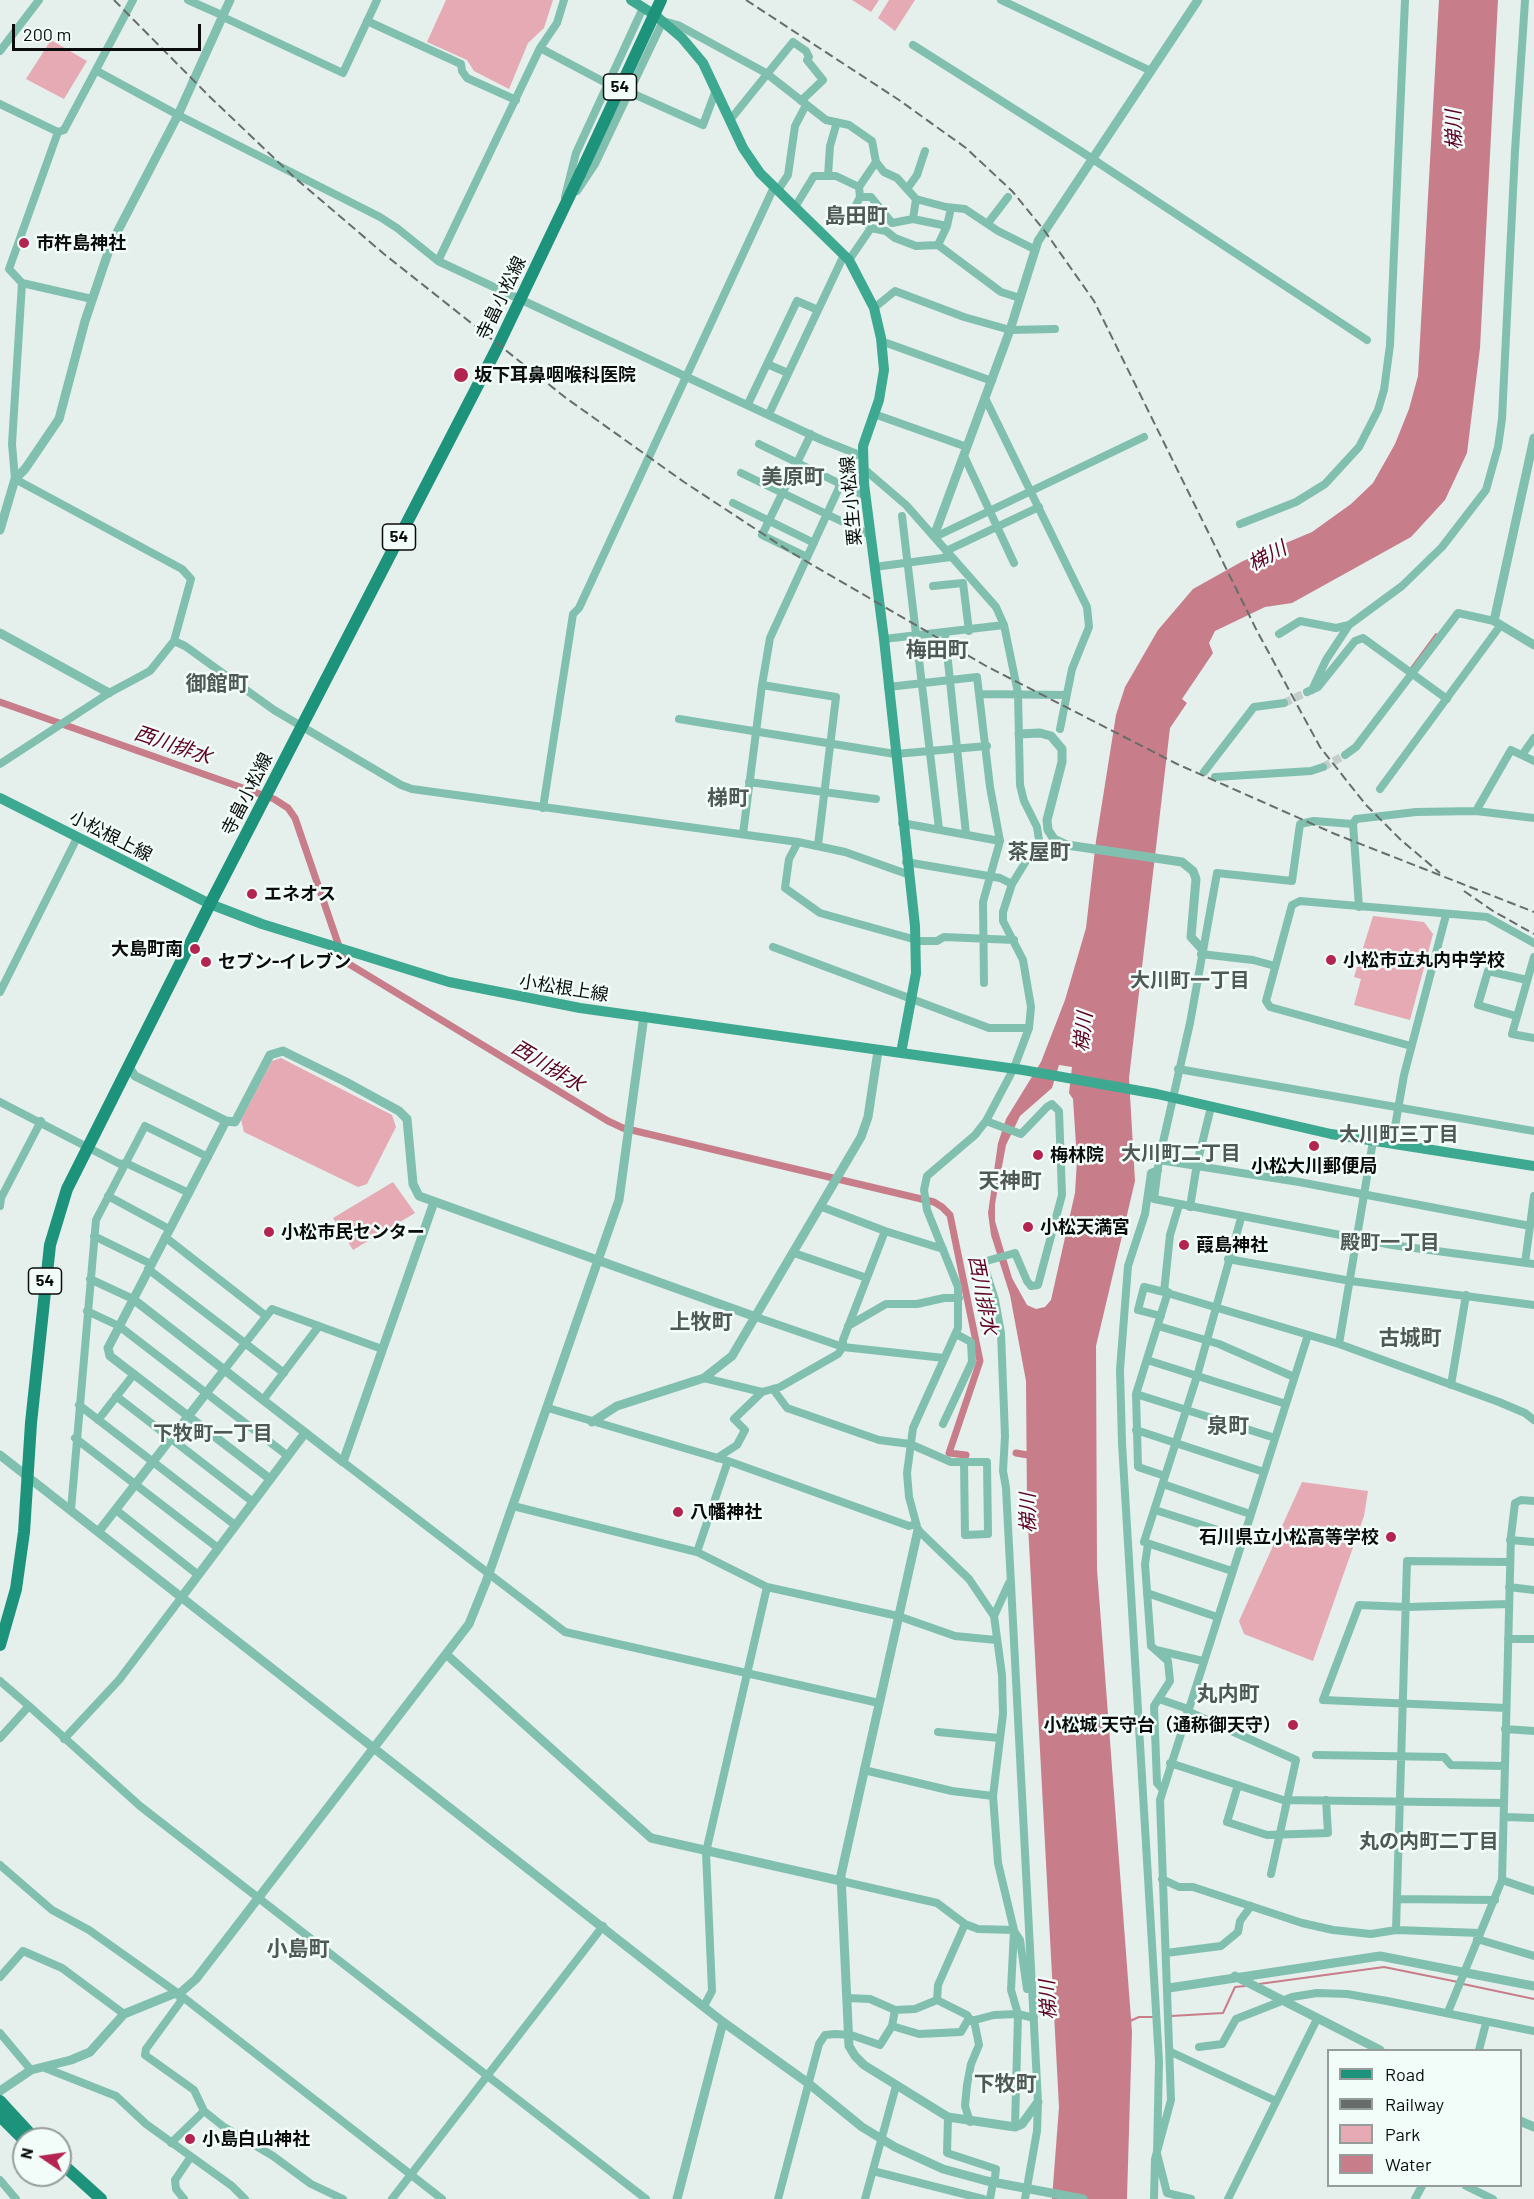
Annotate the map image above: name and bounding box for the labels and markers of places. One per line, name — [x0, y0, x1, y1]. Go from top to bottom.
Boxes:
place label: 市杵島神社 — [36, 232, 126, 254]
marker: 市杵島神社 — [17, 236, 31, 250]
place label: 坂下耳鼻咽喉科医院 — [474, 364, 636, 386]
marker: 坂下耳鼻咽喉科医院 — [452, 366, 470, 384]
place label: エネオス — [264, 883, 336, 905]
marker: エネオス — [245, 887, 259, 901]
place label: 大島町南 — [111, 938, 183, 960]
marker: 大島町南 — [188, 942, 202, 956]
place label: 小松市立丸内中学校 — [1343, 949, 1505, 971]
place label: セブン-イレブン — [218, 951, 351, 973]
marker: 小松市立丸内中学校 — [1324, 953, 1338, 967]
marker: セブン-イレブン — [199, 955, 213, 969]
marker: 小松大川郵便局 — [1307, 1139, 1321, 1153]
place label: 梅林院 — [1050, 1144, 1104, 1166]
marker: 梅林院 — [1031, 1148, 1045, 1162]
place label: 小松大川郵便局 — [1251, 1155, 1377, 1177]
place label: 小松天満宮 — [1040, 1216, 1130, 1238]
marker: 小松天満宮 — [1021, 1220, 1035, 1234]
place label: 小松市民センター — [281, 1221, 425, 1243]
marker: 小松市民センター — [262, 1225, 276, 1239]
place label: 葭島神社 — [1196, 1234, 1268, 1256]
marker: 葭島神社 — [1177, 1238, 1191, 1252]
place label: 八幡神社 — [690, 1501, 762, 1523]
marker: 八幡神社 — [671, 1505, 685, 1519]
place label: 石川県立小松高等学校 — [1199, 1526, 1379, 1548]
marker: 石川県立小松高等学校 — [1384, 1530, 1398, 1544]
place label: 小松城 天守台（通称御天守） — [1043, 1714, 1281, 1736]
marker: 小松城 天守台（通称御天守） — [1286, 1718, 1300, 1732]
place label: 小島白山神社 — [202, 2128, 310, 2150]
marker: 小島白山神社 — [183, 2132, 197, 2146]

